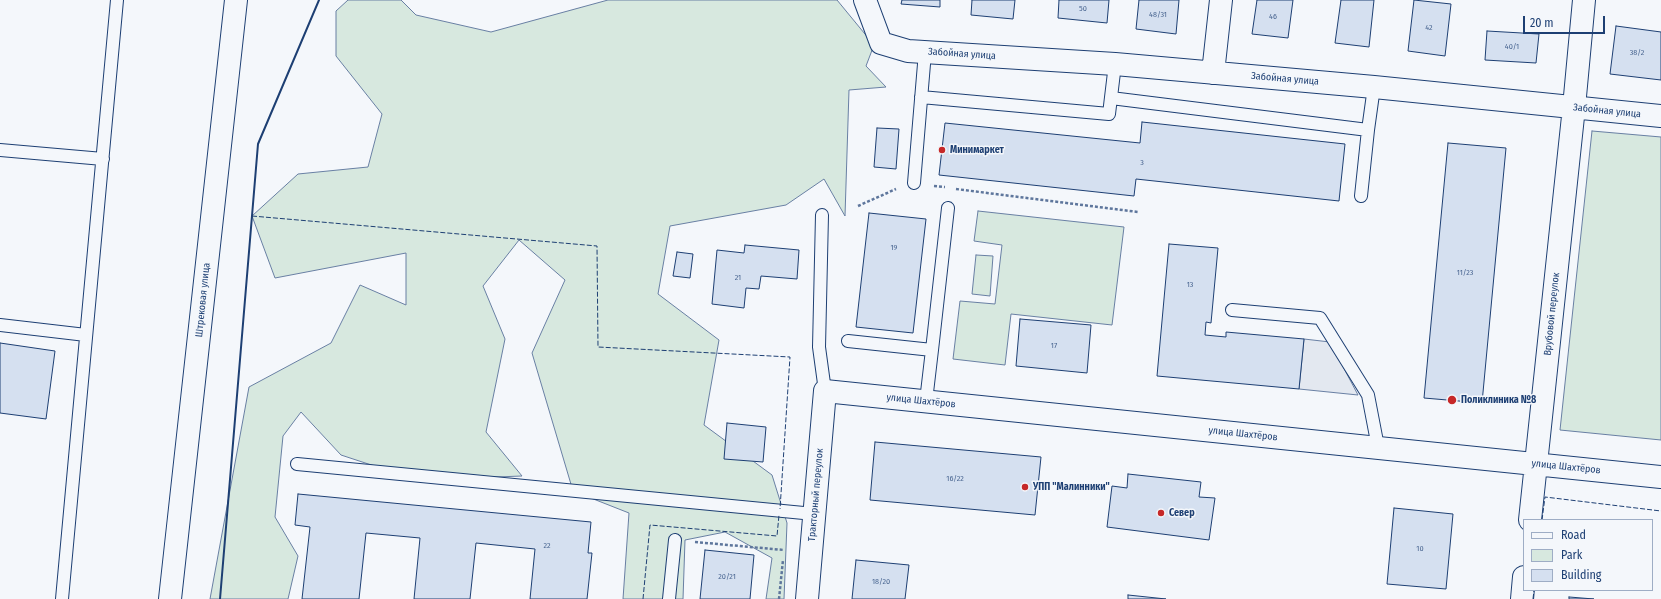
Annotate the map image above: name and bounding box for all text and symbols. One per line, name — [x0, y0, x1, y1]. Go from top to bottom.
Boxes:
house number: 50 — [1079, 4, 1087, 14]
scale bar — [1525, 8, 1607, 34]
house number: 48/31 — [1149, 10, 1167, 20]
house number: 46 — [1269, 12, 1277, 22]
text: 20 m — [1530, 16, 1554, 30]
house number: 42 — [1425, 23, 1433, 33]
house number: 40/1 — [1505, 42, 1519, 52]
street label: Забойная улица — [928, 46, 996, 62]
house number: 38/2 — [1630, 48, 1644, 58]
street label: Забойная улица — [1251, 70, 1319, 88]
street label: Забойная улица — [1573, 101, 1641, 121]
place label: Минимаркет — [950, 144, 1004, 156]
marker: Минимаркет — [937, 145, 947, 155]
house number: 3 — [1140, 158, 1144, 168]
house number: 19 — [890, 243, 898, 253]
street label: Штрековая улица — [193, 262, 213, 338]
house number: 11/23 — [1457, 268, 1473, 278]
street label: Врубовой переулок — [1542, 272, 1562, 356]
house number: 21 — [735, 273, 741, 283]
house number: 13 — [1187, 280, 1193, 290]
house number: 17 — [1051, 341, 1057, 351]
street label: улица Шахтёров — [886, 391, 956, 411]
marker: Поликлиника №8 — [1446, 394, 1458, 406]
place label: Поликлиника №8 — [1461, 394, 1536, 406]
street label: улица Шахтёров — [1208, 424, 1278, 444]
street label: Тракторный переулок — [806, 448, 826, 542]
street label: улица Шахтёров — [1531, 457, 1601, 477]
house number: 16/22 — [946, 474, 964, 484]
place label: УПП "Малинники" — [1033, 481, 1110, 493]
marker: УПП "Малинники" — [1020, 482, 1030, 492]
place label: Север — [1169, 507, 1195, 519]
marker: Север — [1156, 508, 1166, 518]
legend — [1523, 519, 1653, 591]
text: Road — [1561, 528, 1586, 542]
house number: 22 — [543, 541, 551, 551]
house number: 10 — [1416, 544, 1424, 554]
text: Park — [1561, 548, 1582, 562]
text: Building — [1561, 568, 1601, 582]
house number: 20/21 — [718, 572, 736, 582]
house number: 18/20 — [872, 577, 890, 587]

